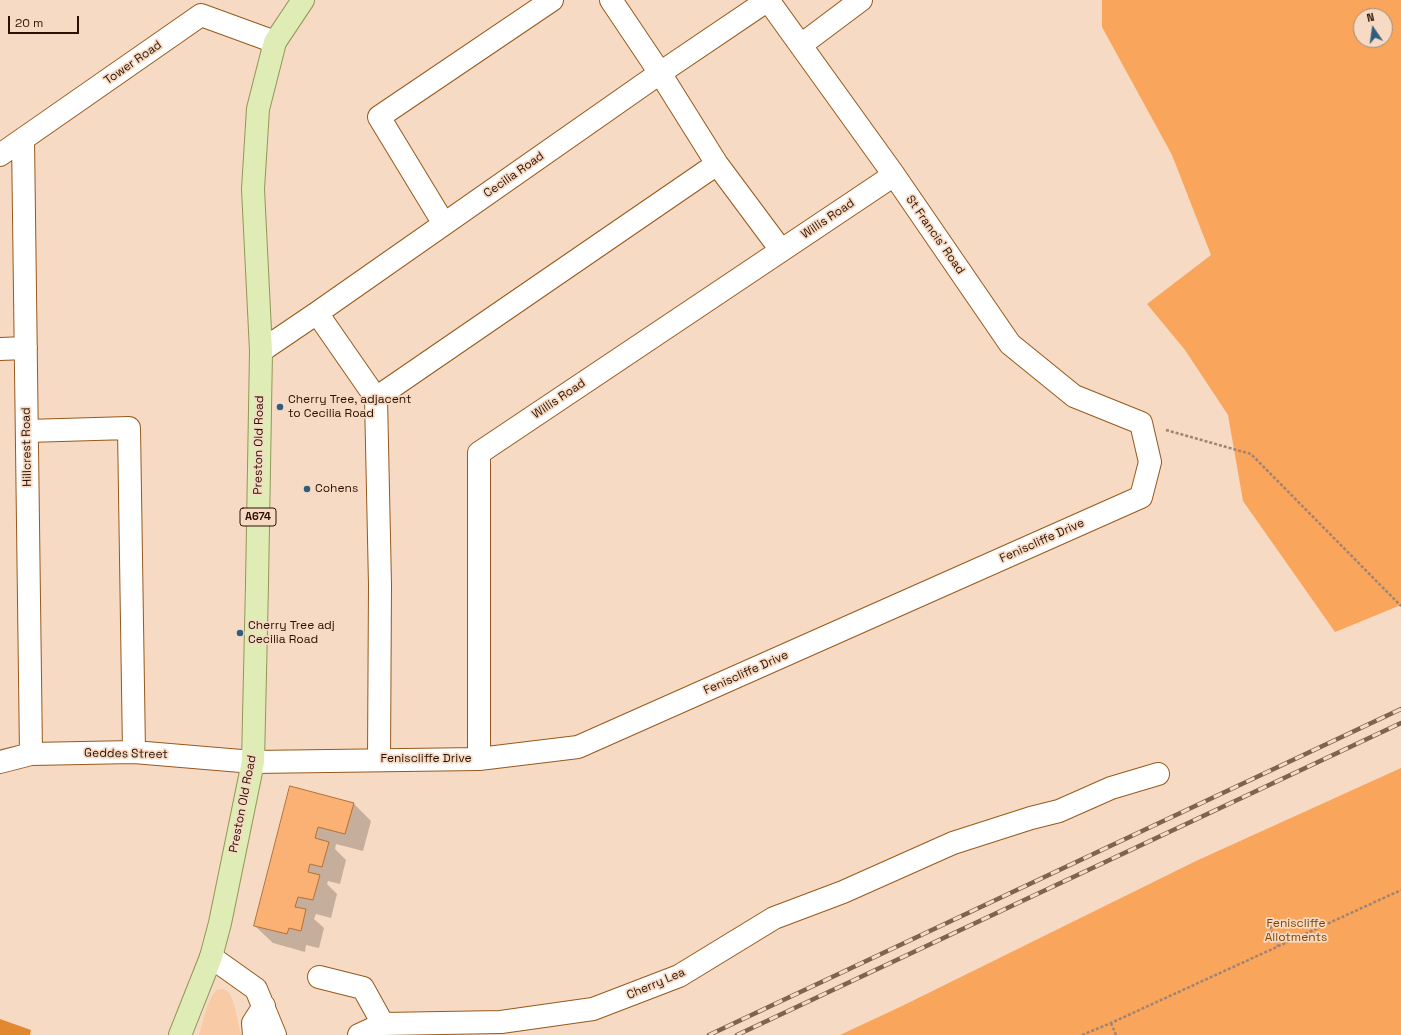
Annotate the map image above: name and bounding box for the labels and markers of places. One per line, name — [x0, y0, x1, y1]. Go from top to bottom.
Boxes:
place label: Cherry Tree, adjacent to Cecilia Road — [288, 393, 411, 421]
marker: Cherry Tree, adjacent to Cecilia Road — [275, 402, 285, 412]
place label: Cohens — [315, 482, 358, 496]
marker: Cohens — [302, 484, 312, 494]
place label: Cherry Tree adj Cecilia Road — [248, 619, 335, 647]
marker: Cherry Tree adj Cecilia Road — [235, 628, 245, 638]

